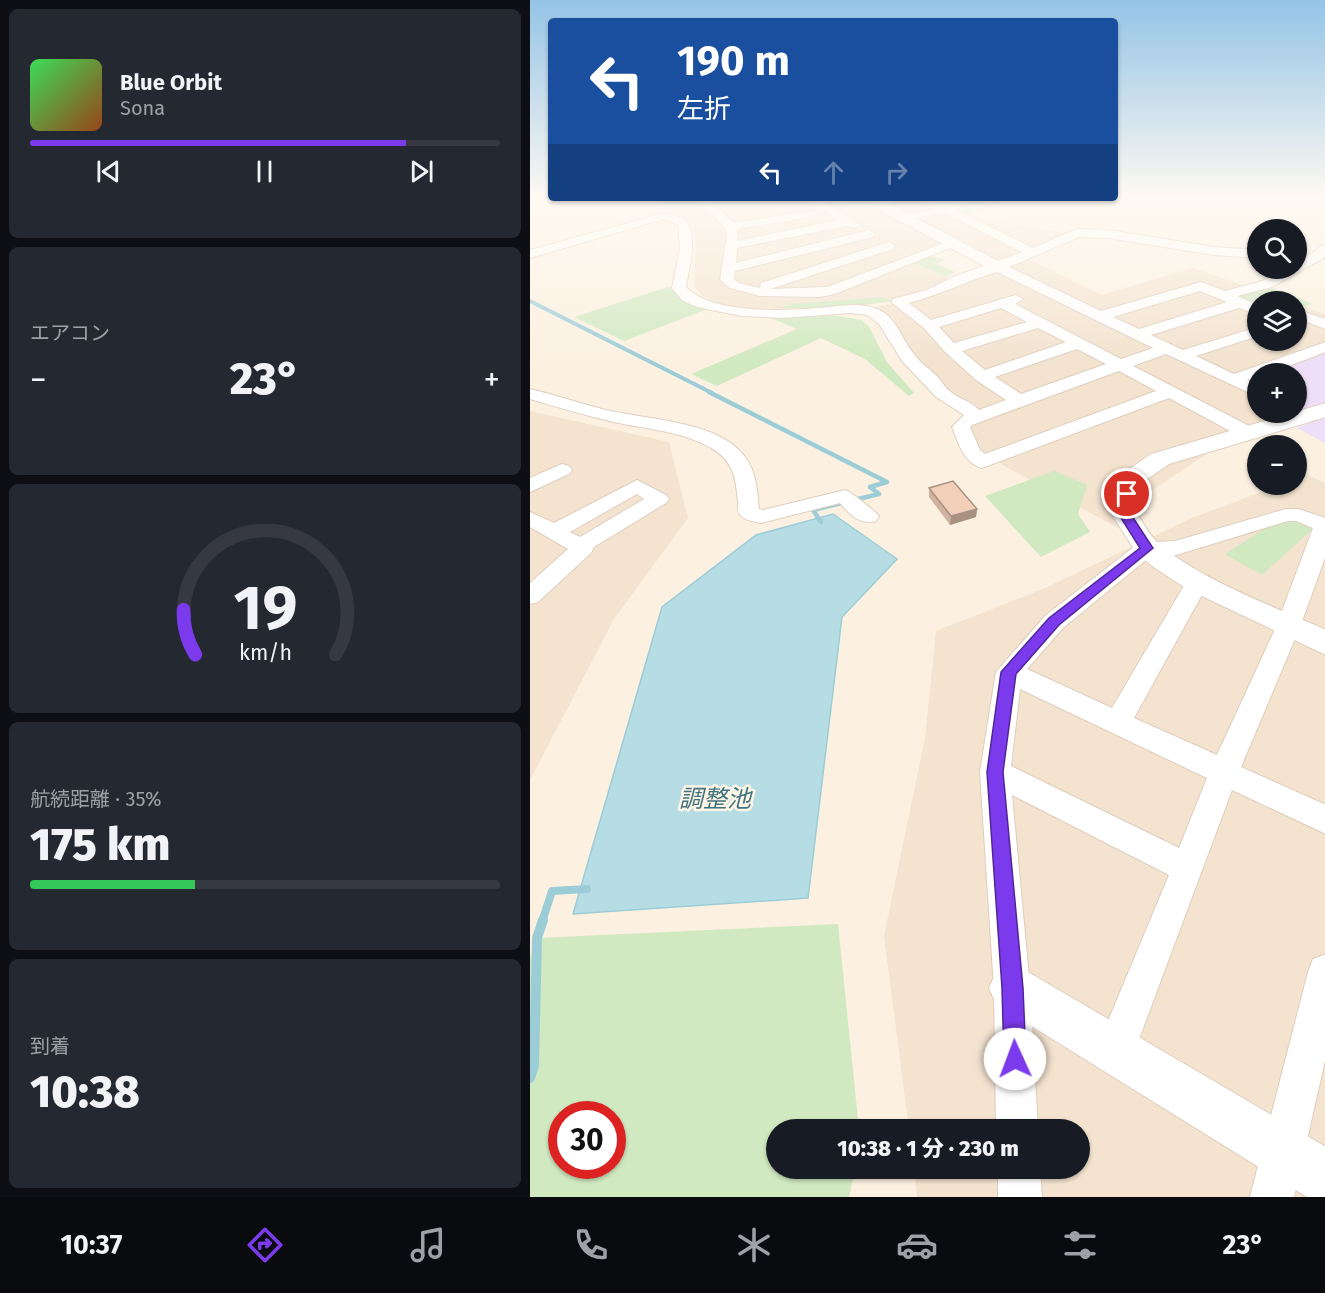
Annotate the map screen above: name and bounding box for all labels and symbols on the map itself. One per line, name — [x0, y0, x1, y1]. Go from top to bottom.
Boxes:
pin — [1101, 468, 1152, 519]
water label: 調整池 — [679, 785, 753, 813]
position arrow — [983, 1027, 1047, 1091]
speed limit sign: 30 — [548, 1101, 626, 1179]

